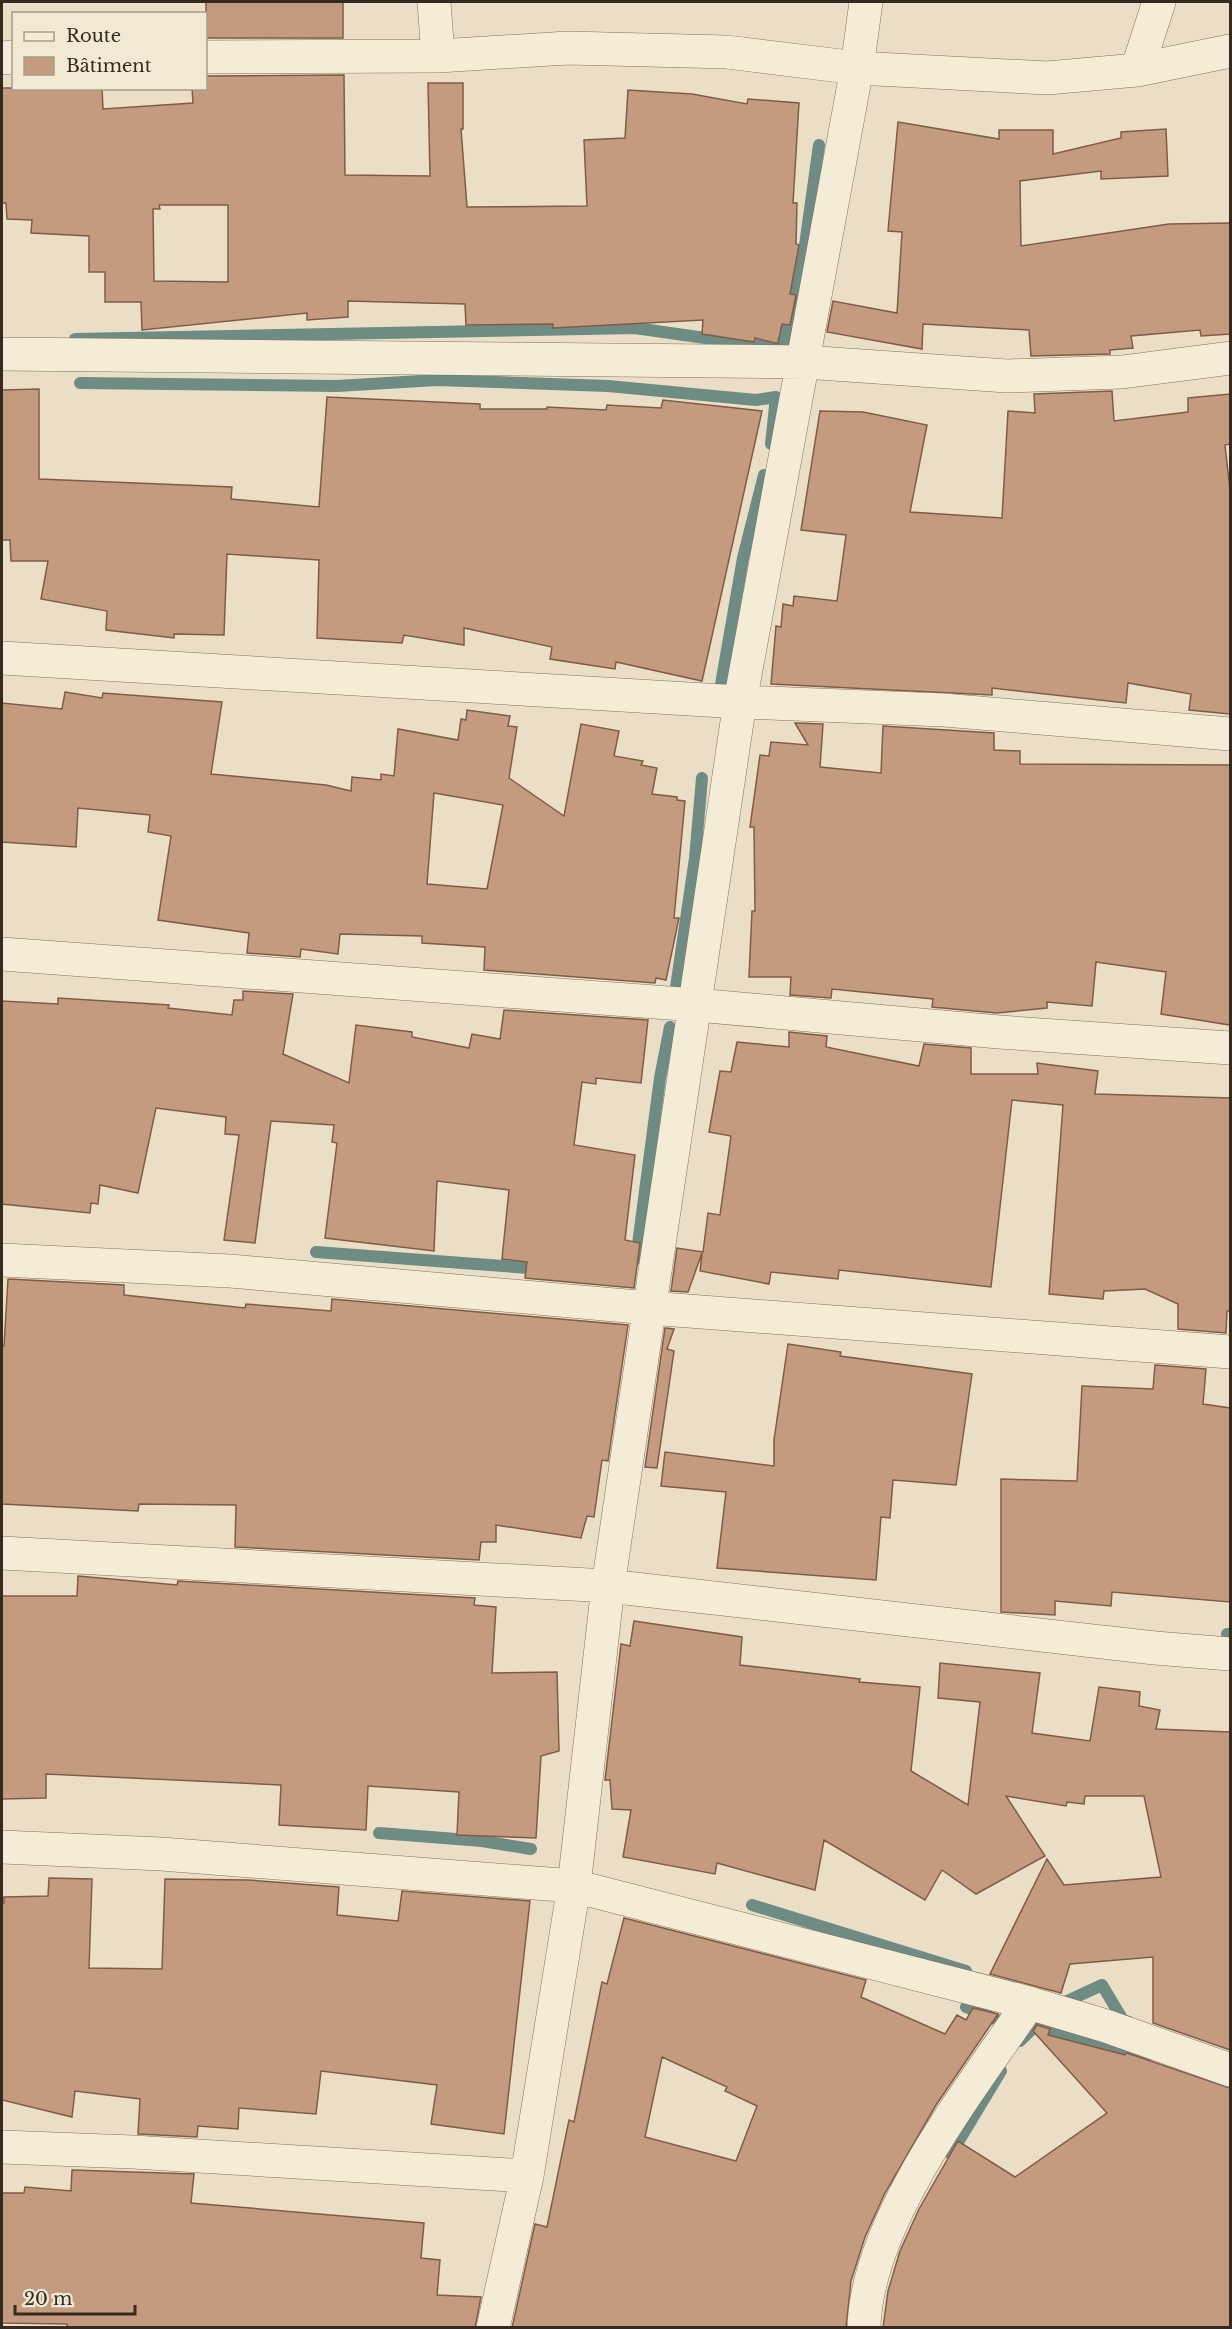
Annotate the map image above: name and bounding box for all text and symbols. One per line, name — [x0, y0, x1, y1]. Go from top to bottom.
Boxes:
legend — [12, 12, 207, 90]
text: Route — [66, 25, 121, 47]
text: Bâtiment — [66, 55, 152, 77]
scale bar — [15, 2278, 135, 2316]
text: 20 m — [24, 2288, 72, 2310]

